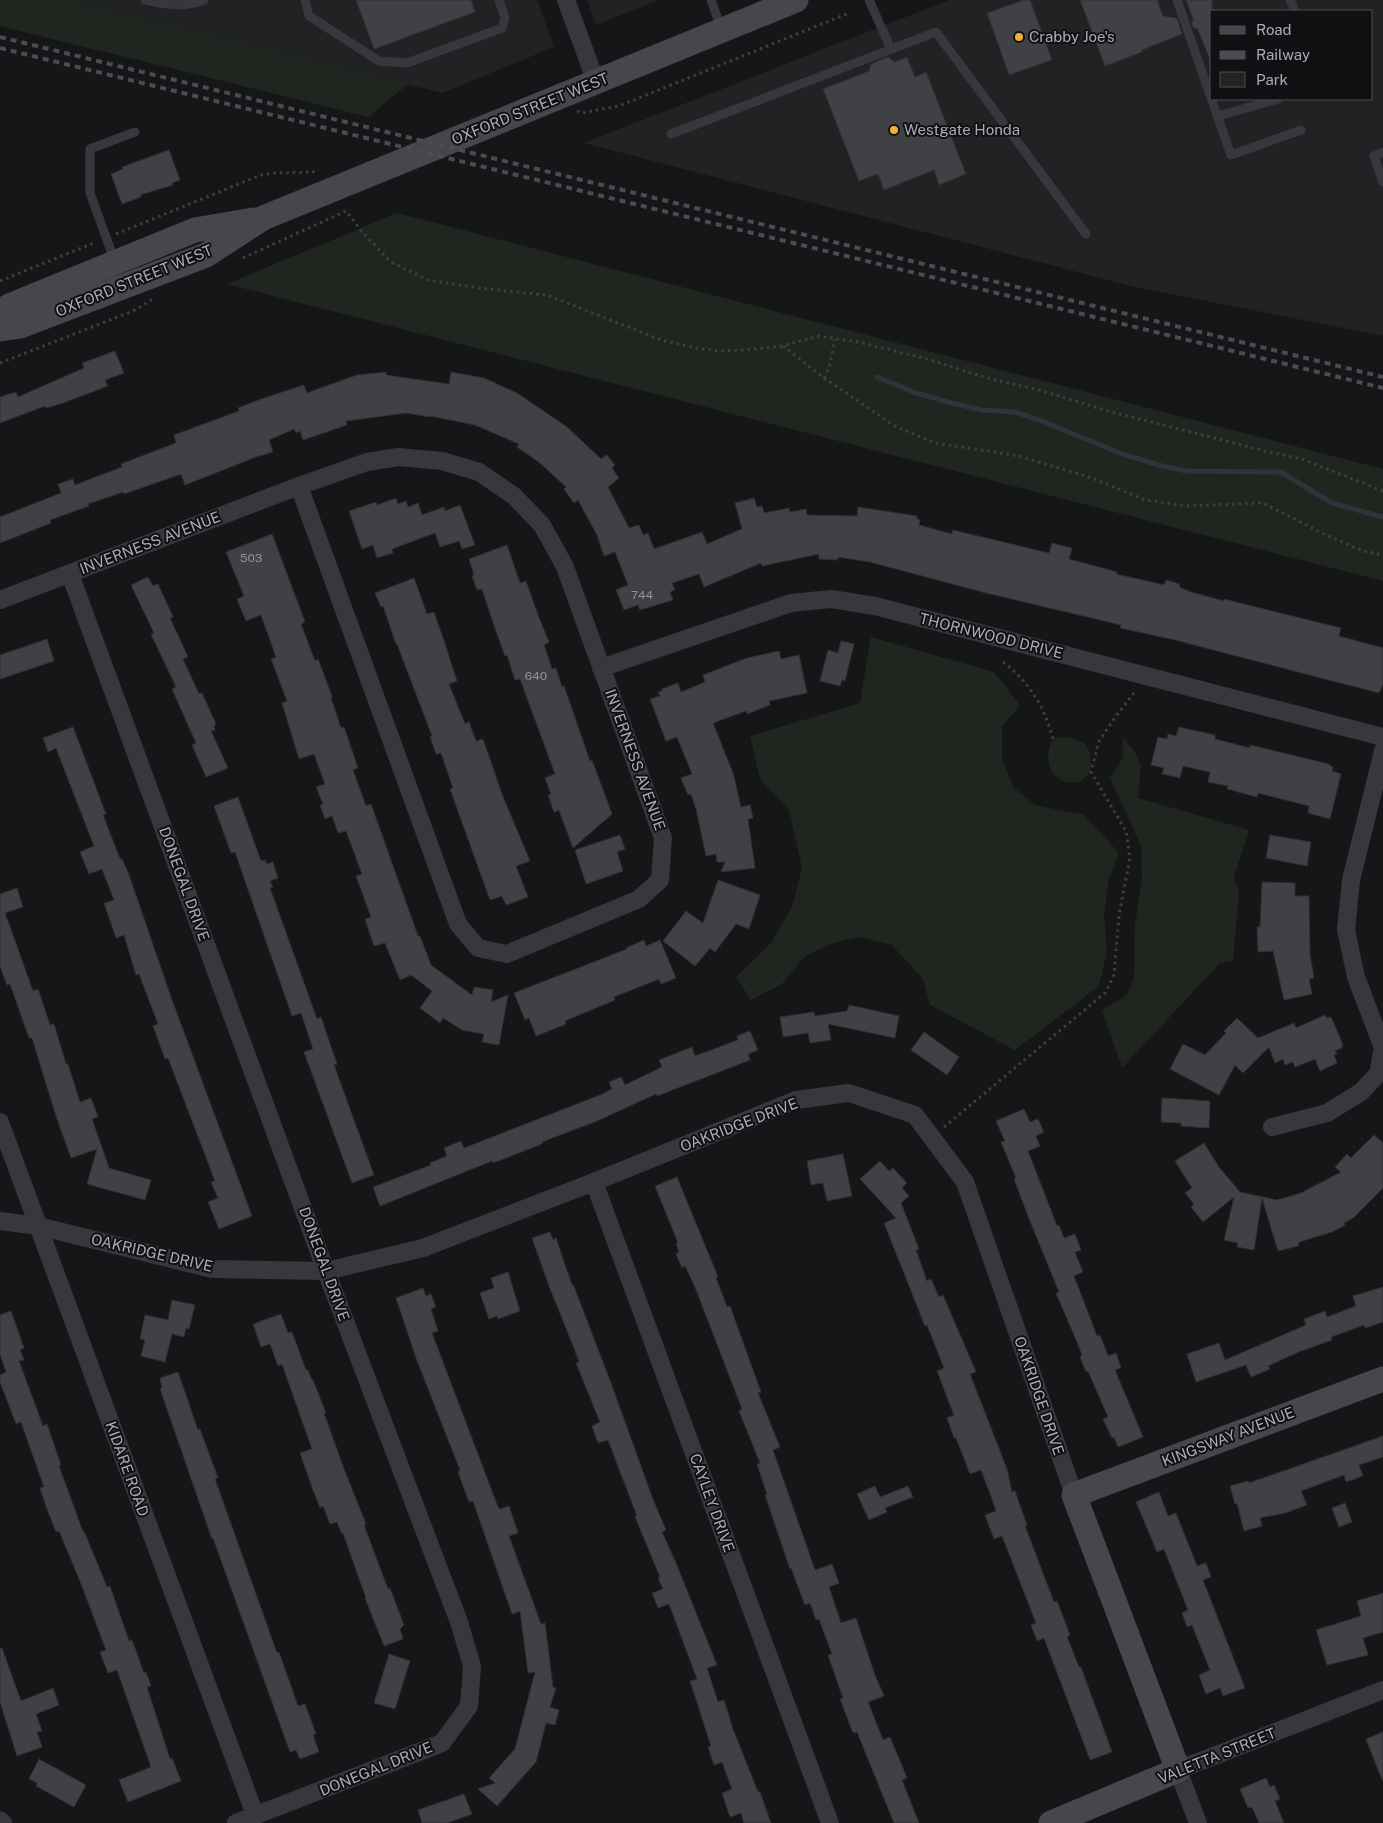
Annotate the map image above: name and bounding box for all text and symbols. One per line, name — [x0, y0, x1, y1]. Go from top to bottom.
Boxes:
legend — [1210, 10, 1373, 100]
text: Road — [1256, 21, 1292, 38]
place label: Crabby Joe's — [1029, 28, 1115, 45]
marker: Crabby Joe's — [1013, 31, 1025, 43]
text: Railway — [1256, 46, 1310, 63]
street label: OXFORD STREET WEST — [449, 69, 611, 148]
text: Park — [1256, 71, 1288, 88]
place label: Westgate Honda — [904, 121, 1020, 138]
marker: Westgate Honda — [888, 124, 900, 136]
street label: OXFORD STREET WEST — [53, 241, 215, 320]
street label: INVERNESS AVENUE — [77, 508, 223, 577]
house number: 503 — [240, 551, 262, 565]
house number: 744 — [631, 588, 653, 602]
street label: THORNWOOD DRIVE — [918, 609, 1065, 662]
house number: 640 — [525, 669, 547, 683]
street label: INVERNESS AVENUE — [602, 687, 669, 833]
street label: DONEGAL DRIVE — [156, 824, 213, 943]
street label: OAKRIDGE DRIVE — [678, 1094, 800, 1155]
street label: DONEGAL DRIVE — [296, 1204, 353, 1323]
street label: OAKRIDGE DRIVE — [90, 1230, 215, 1275]
street label: OAKRIDGE DRIVE — [1011, 1334, 1068, 1457]
street label: KINGSWAY AVENUE — [1159, 1403, 1297, 1470]
street label: KIDARE ROAD — [102, 1419, 153, 1519]
street label: CAYLEY DRIVE — [687, 1451, 738, 1555]
street label: VALETTA STREET — [1156, 1724, 1278, 1787]
street label: DONEGAL DRIVE — [317, 1738, 435, 1799]

